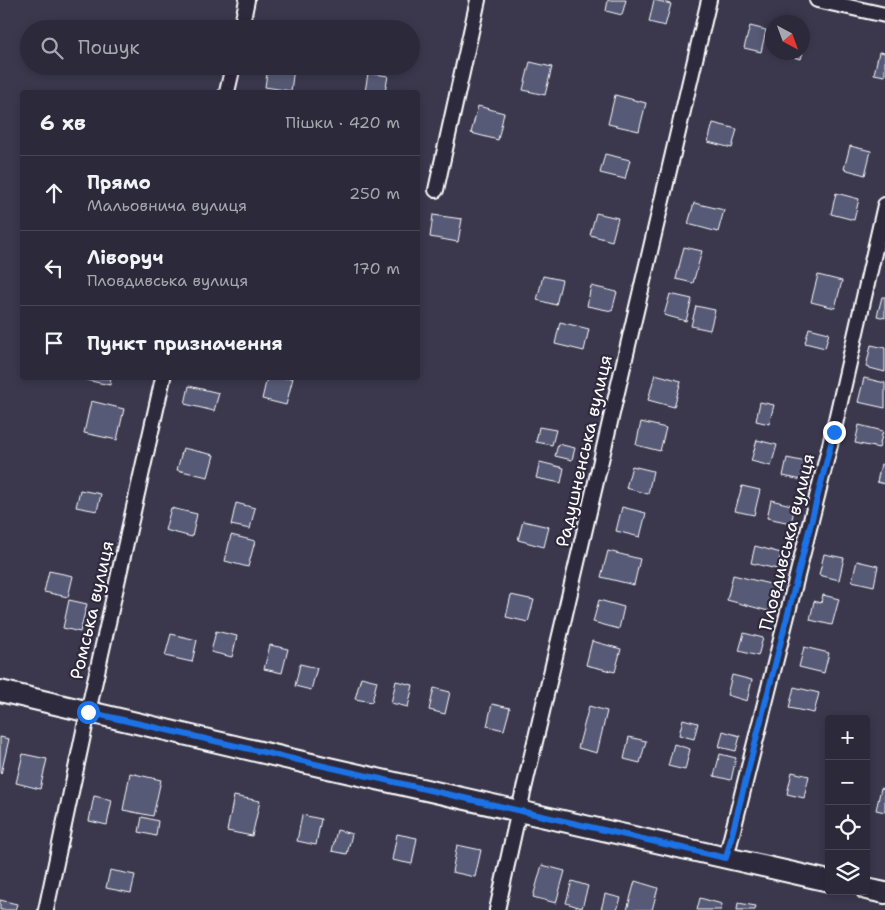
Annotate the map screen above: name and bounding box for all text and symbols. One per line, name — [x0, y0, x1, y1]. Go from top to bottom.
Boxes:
north arrow — [765, 15, 810, 60]
search box — [20, 20, 420, 75]
icon: search — [38, 34, 66, 62]
text: Пошук — [78, 35, 140, 60]
text: 6 хв — [40, 109, 86, 137]
text: Пішки · 420 m — [286, 112, 400, 133]
text: Прямо — [87, 170, 151, 195]
icon: ahead — [40, 179, 68, 207]
text: 250 m — [349, 183, 400, 204]
text: Мальовнича вулиця — [87, 195, 247, 216]
text: Ліворуч — [87, 245, 163, 270]
icon: left — [40, 254, 68, 282]
text: 170 m — [353, 258, 400, 279]
text: Пловдивська вулиця — [87, 270, 248, 291]
icon: arrive — [40, 329, 68, 357]
text: Пункт призначення — [87, 331, 283, 356]
street label: Радушненська вулиця — [550, 353, 618, 549]
route end — [823, 421, 846, 444]
street label: Пловдивська вулиця — [753, 451, 821, 633]
street label: Ромська вулиця — [64, 538, 120, 682]
route start — [77, 701, 100, 724]
map controls — [825, 715, 870, 895]
button: + — [825, 715, 870, 760]
button: − — [825, 760, 870, 805]
button: locate — [825, 805, 870, 850]
button: layers — [825, 850, 870, 895]

